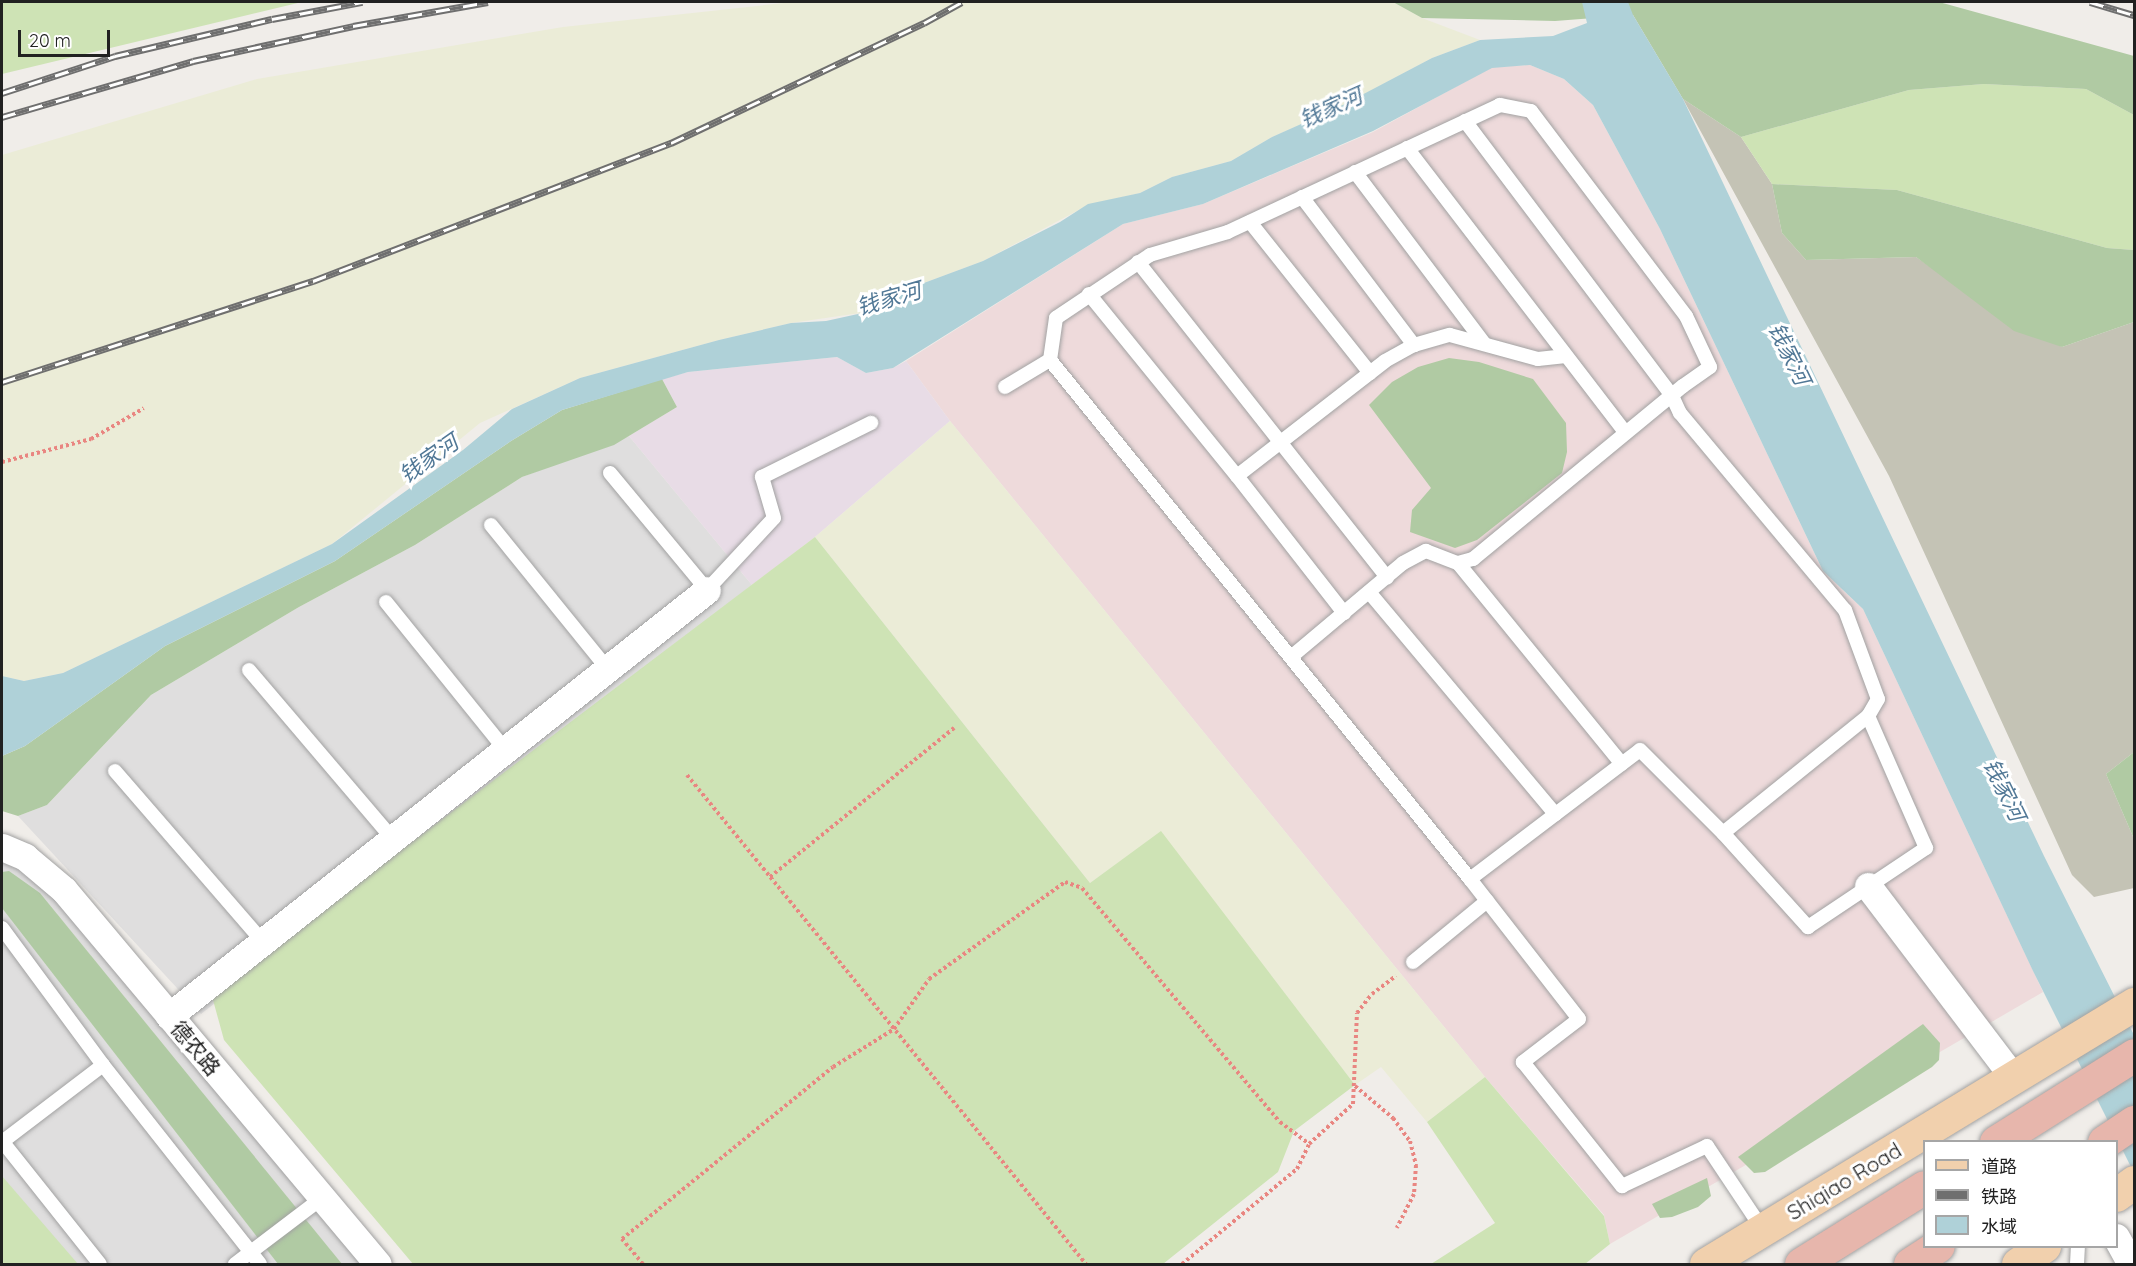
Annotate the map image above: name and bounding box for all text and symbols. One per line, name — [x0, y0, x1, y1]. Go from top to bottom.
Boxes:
scale bar — [21, 18, 112, 56]
text: 20 m — [29, 29, 71, 52]
water label: 钱家河 — [1295, 83, 1367, 133]
water label: 钱家河 — [854, 277, 924, 321]
water label: 钱家河 — [1763, 319, 1815, 389]
water label: 钱家河 — [394, 429, 464, 489]
water label: 钱家河 — [1978, 755, 2030, 825]
street label: 德农路 — [166, 1016, 226, 1080]
street label: Shiqiao Road — [1782, 1137, 1906, 1225]
legend — [1923, 1140, 2118, 1248]
text: 道路 — [1981, 1155, 2017, 1178]
text: 铁路 — [1981, 1185, 2017, 1208]
text: 水域 — [1981, 1215, 2017, 1238]

